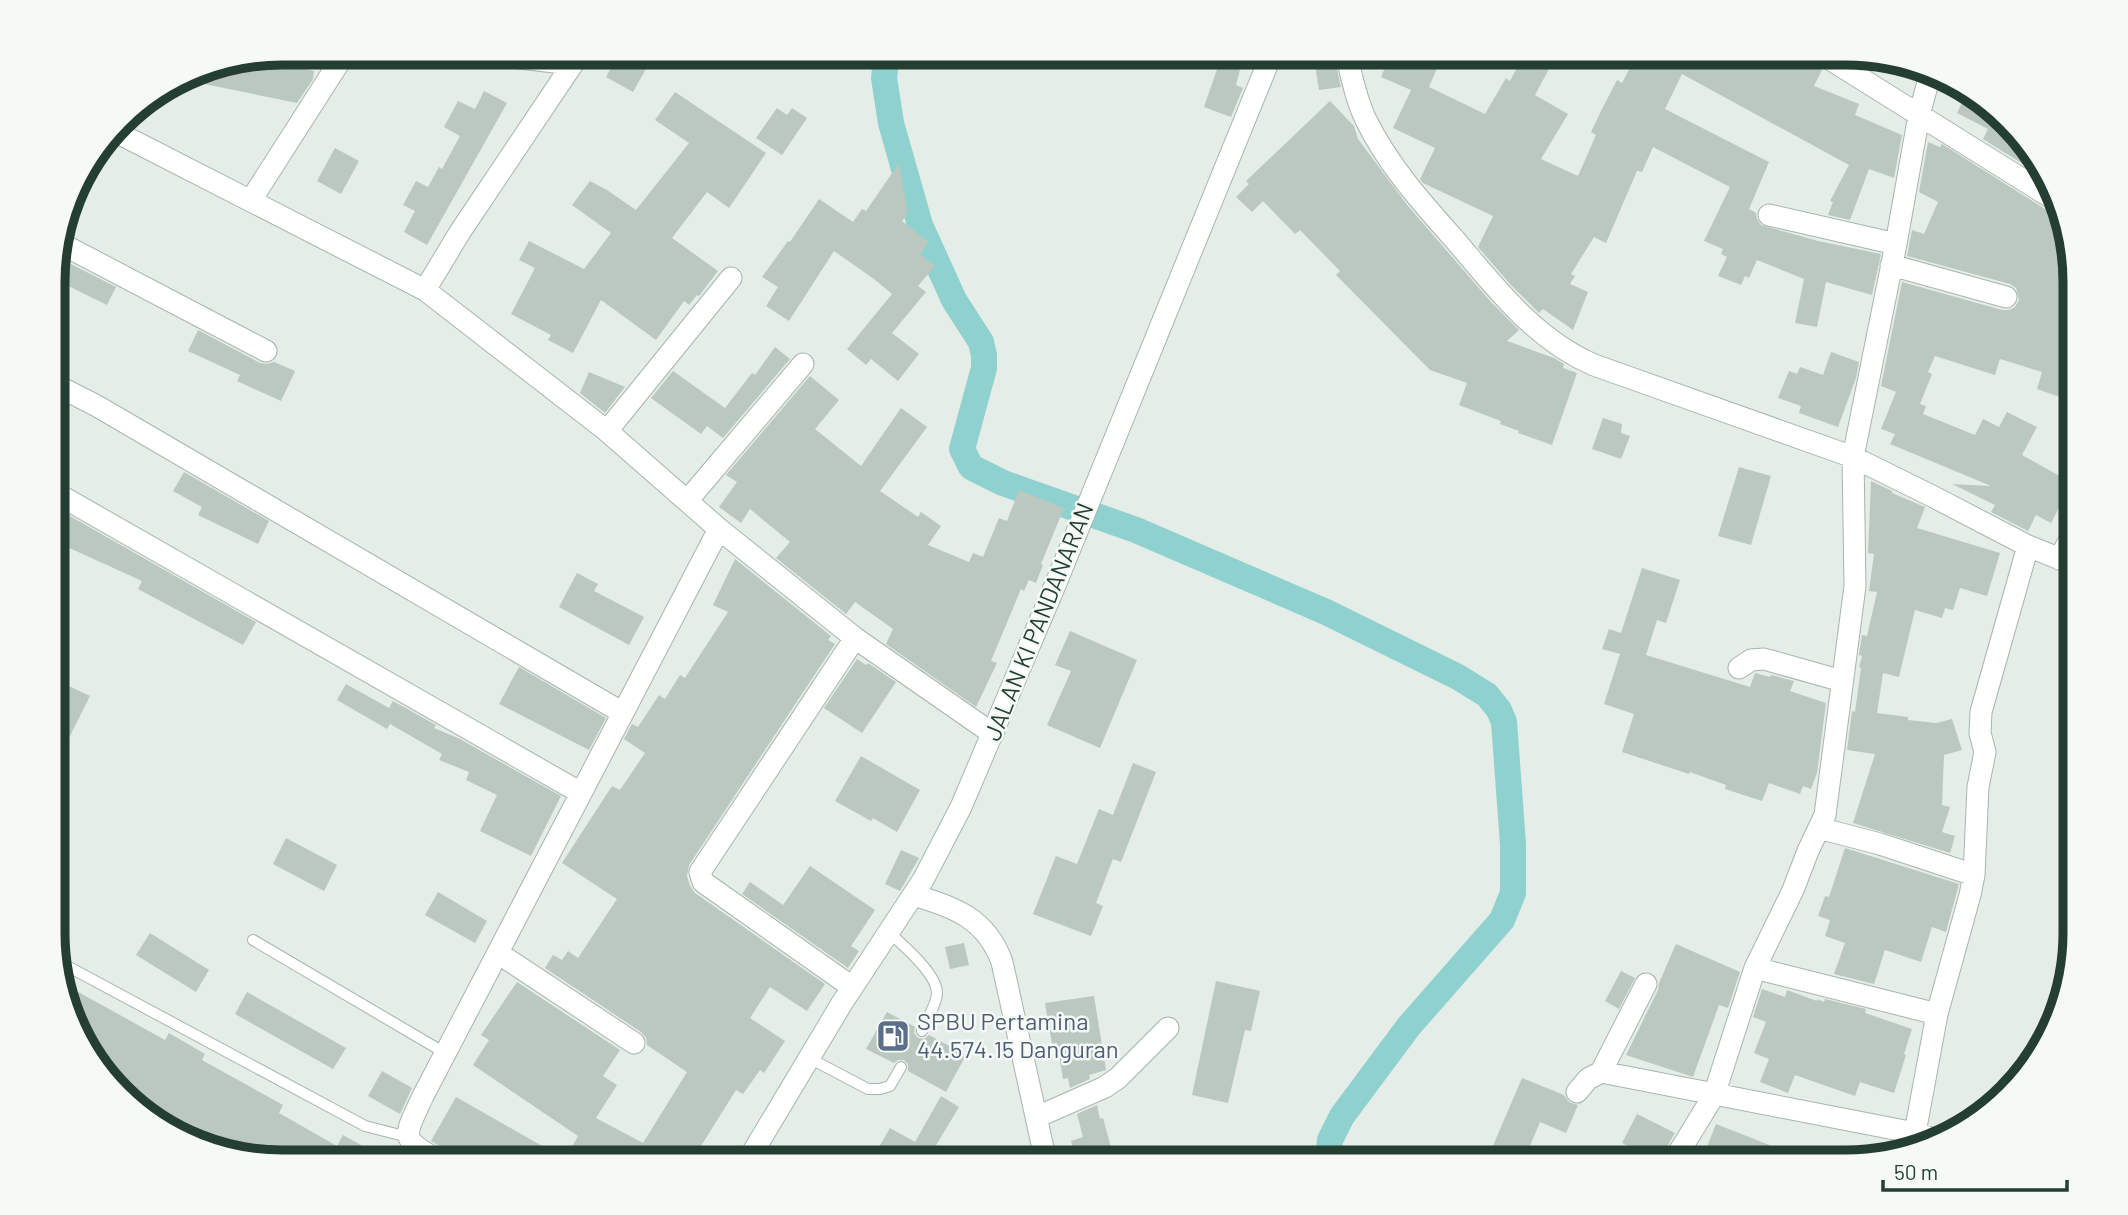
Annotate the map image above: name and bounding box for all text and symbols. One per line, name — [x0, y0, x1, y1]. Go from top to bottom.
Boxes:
street label: JALAN KI PANDANARAN — [977, 498, 1099, 745]
place label: SPBU Pertamina 44.574.15 Danguran — [917, 1006, 1119, 1063]
fuel station icon: SPBU Pertamina 44.574.15 Danguran — [874, 1017, 912, 1055]
scale bar — [1883, 1148, 2067, 1192]
text: 50 m — [1894, 1159, 1938, 1184]

